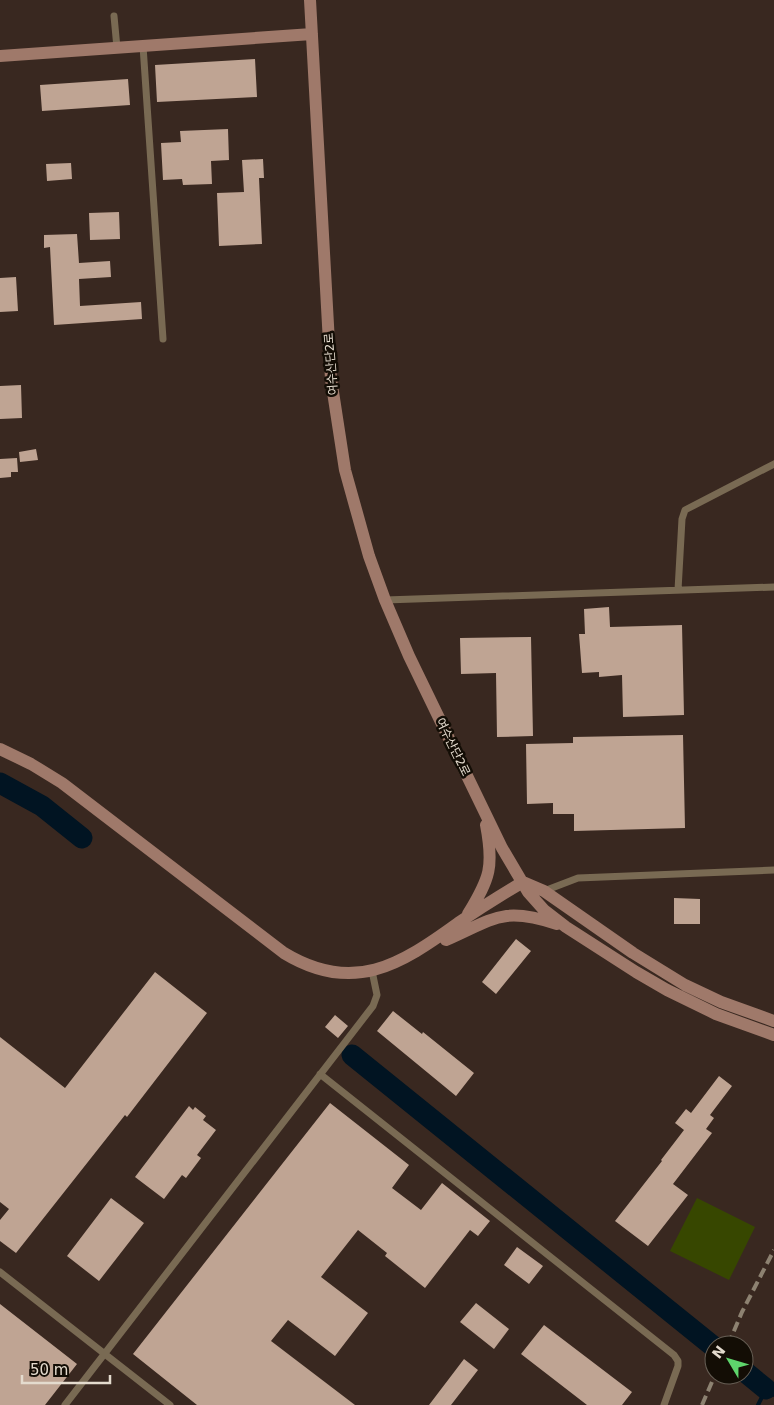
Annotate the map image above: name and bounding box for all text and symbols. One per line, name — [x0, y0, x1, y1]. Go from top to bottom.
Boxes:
street label: 여수산단2로 — [322, 332, 340, 396]
street label: 여수산단2로 — [433, 716, 473, 778]
north arrow — [704, 1335, 754, 1385]
text: N — [709, 1342, 729, 1362]
scale bar — [22, 1352, 110, 1384]
text: 50 m — [30, 1361, 68, 1379]

